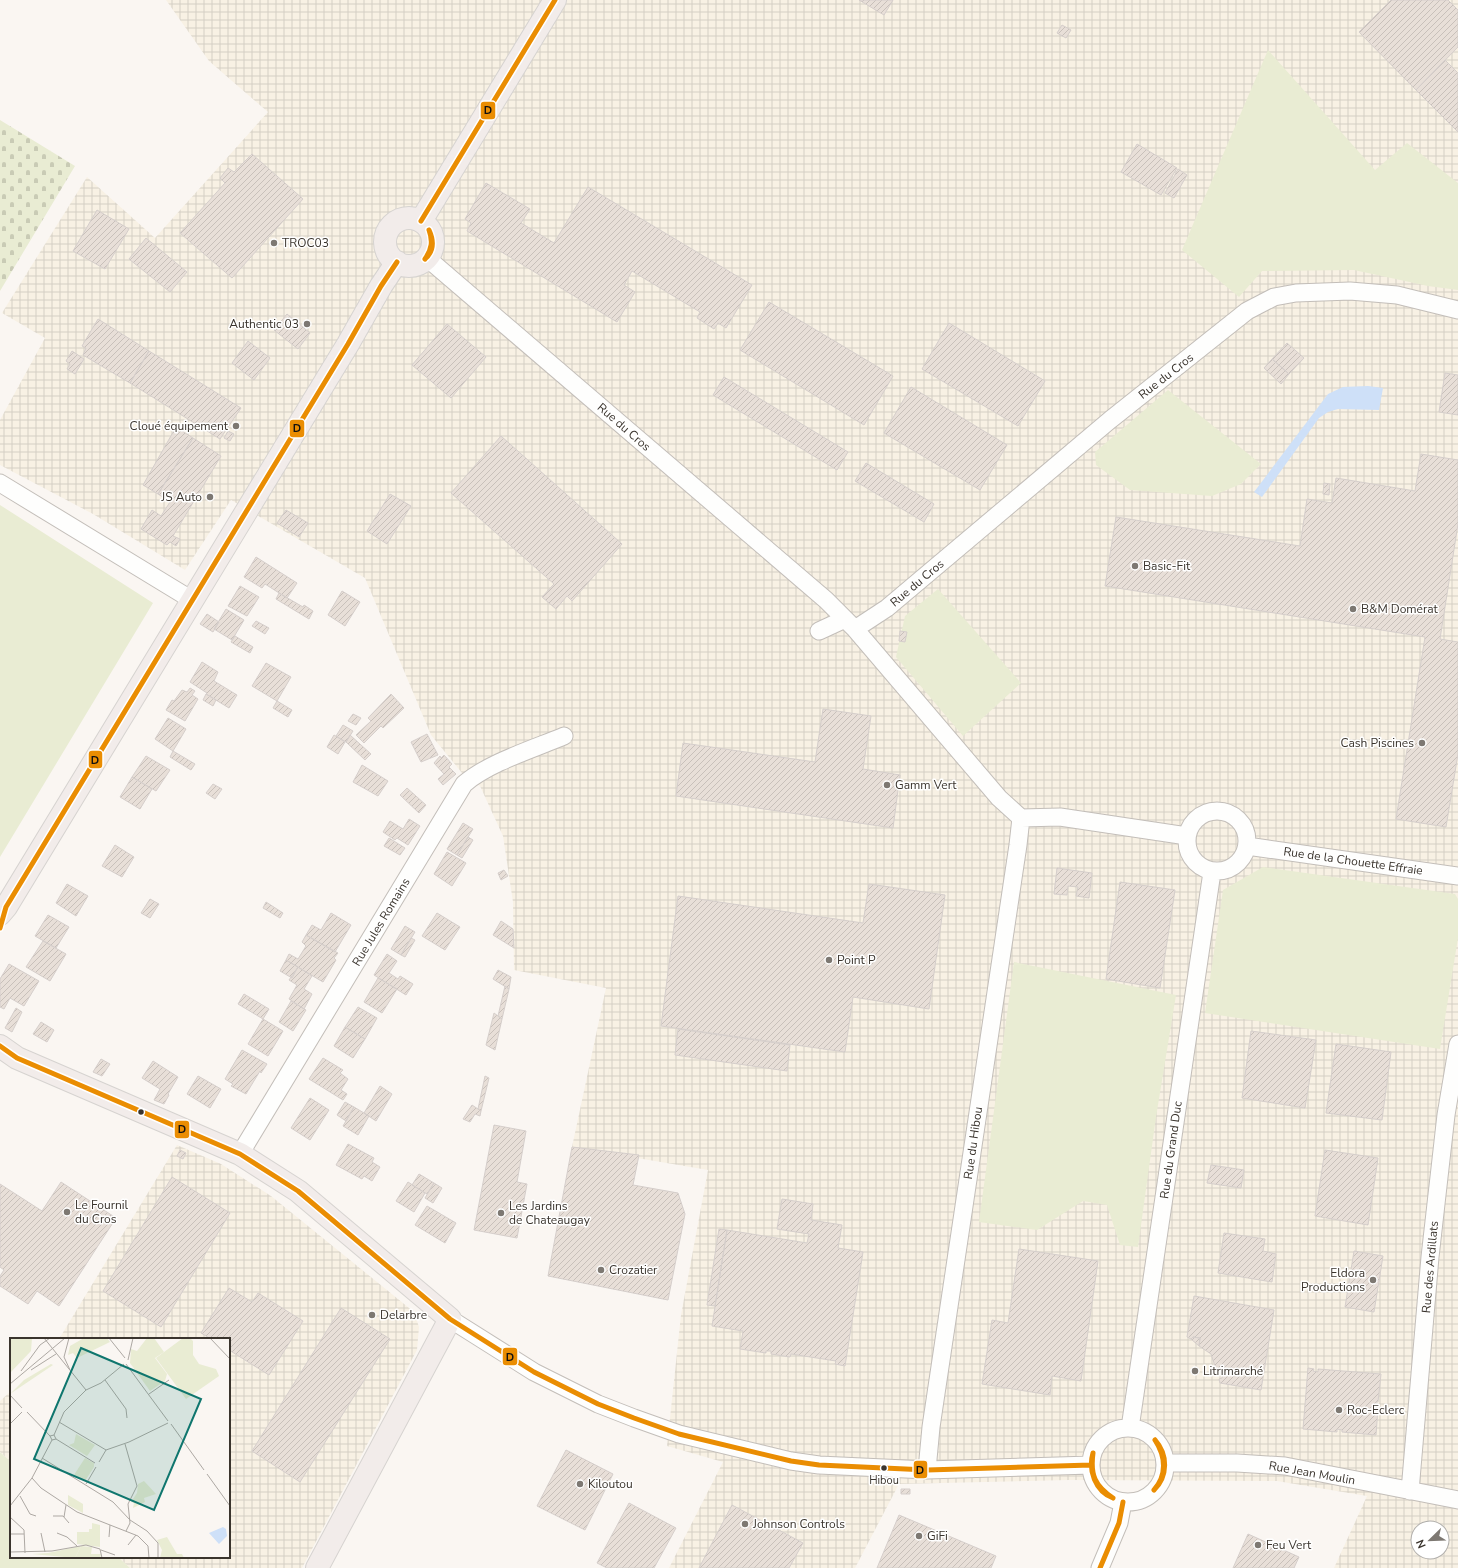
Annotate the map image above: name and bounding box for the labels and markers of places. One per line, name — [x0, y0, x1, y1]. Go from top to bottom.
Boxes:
place label: TROC03 — [282, 235, 329, 251]
marker: TROC03 — [269, 238, 279, 248]
place label: Authentic 03 — [229, 316, 299, 332]
marker: Authentic 03 — [302, 319, 312, 329]
place label: Cloué équipement — [130, 418, 229, 434]
marker: Cloué équipement — [231, 421, 241, 431]
place label: JS Auto — [160, 489, 202, 505]
marker: JS Auto — [205, 492, 215, 502]
place label: Basic-Fit — [1143, 558, 1191, 574]
marker: Basic-Fit — [1130, 561, 1140, 571]
place label: B&M Domérat — [1361, 601, 1439, 617]
marker: B&M Domérat — [1348, 604, 1358, 614]
place label: Cash Piscines — [1341, 735, 1414, 751]
marker: Cash Piscines — [1417, 738, 1427, 748]
place label: Gamm Vert — [895, 777, 957, 793]
marker: Gamm Vert — [882, 780, 892, 790]
place label: Point P — [837, 952, 876, 968]
marker: Point P — [824, 955, 834, 965]
unlabelled marker — [136, 1107, 146, 1117]
place label: Le Fournil du Cros — [75, 1197, 129, 1227]
place label: Les Jardins de Chateaugay — [509, 1198, 591, 1228]
marker: Le Fournil du Cros — [62, 1207, 72, 1217]
marker: Les Jardins de Chateaugay — [496, 1208, 506, 1218]
place label: Crozatier — [609, 1262, 658, 1278]
marker: Crozatier — [596, 1265, 606, 1275]
place label: Eldora Productions — [1301, 1265, 1365, 1295]
marker: Eldora Productions — [1368, 1275, 1378, 1285]
place label: Delarbre — [380, 1307, 427, 1323]
marker: Delarbre — [367, 1310, 377, 1320]
place label: Litrimarché — [1203, 1363, 1263, 1379]
marker: Litrimarché — [1190, 1366, 1200, 1376]
place label: Roc-Eclerc — [1347, 1402, 1405, 1418]
marker: Roc-Eclerc — [1334, 1405, 1344, 1415]
marker: Hibou — [879, 1463, 889, 1473]
place label: Hibou — [869, 1473, 899, 1488]
place label: Kiloutou — [588, 1476, 633, 1492]
marker: Kiloutou — [575, 1479, 585, 1489]
place label: Johnson Controls — [752, 1516, 845, 1532]
marker: Johnson Controls — [740, 1519, 750, 1529]
place label: GiFi — [927, 1528, 948, 1544]
marker: GiFi — [914, 1531, 924, 1541]
place label: Feu Vert — [1266, 1537, 1312, 1553]
marker: Feu Vert — [1253, 1540, 1263, 1550]

